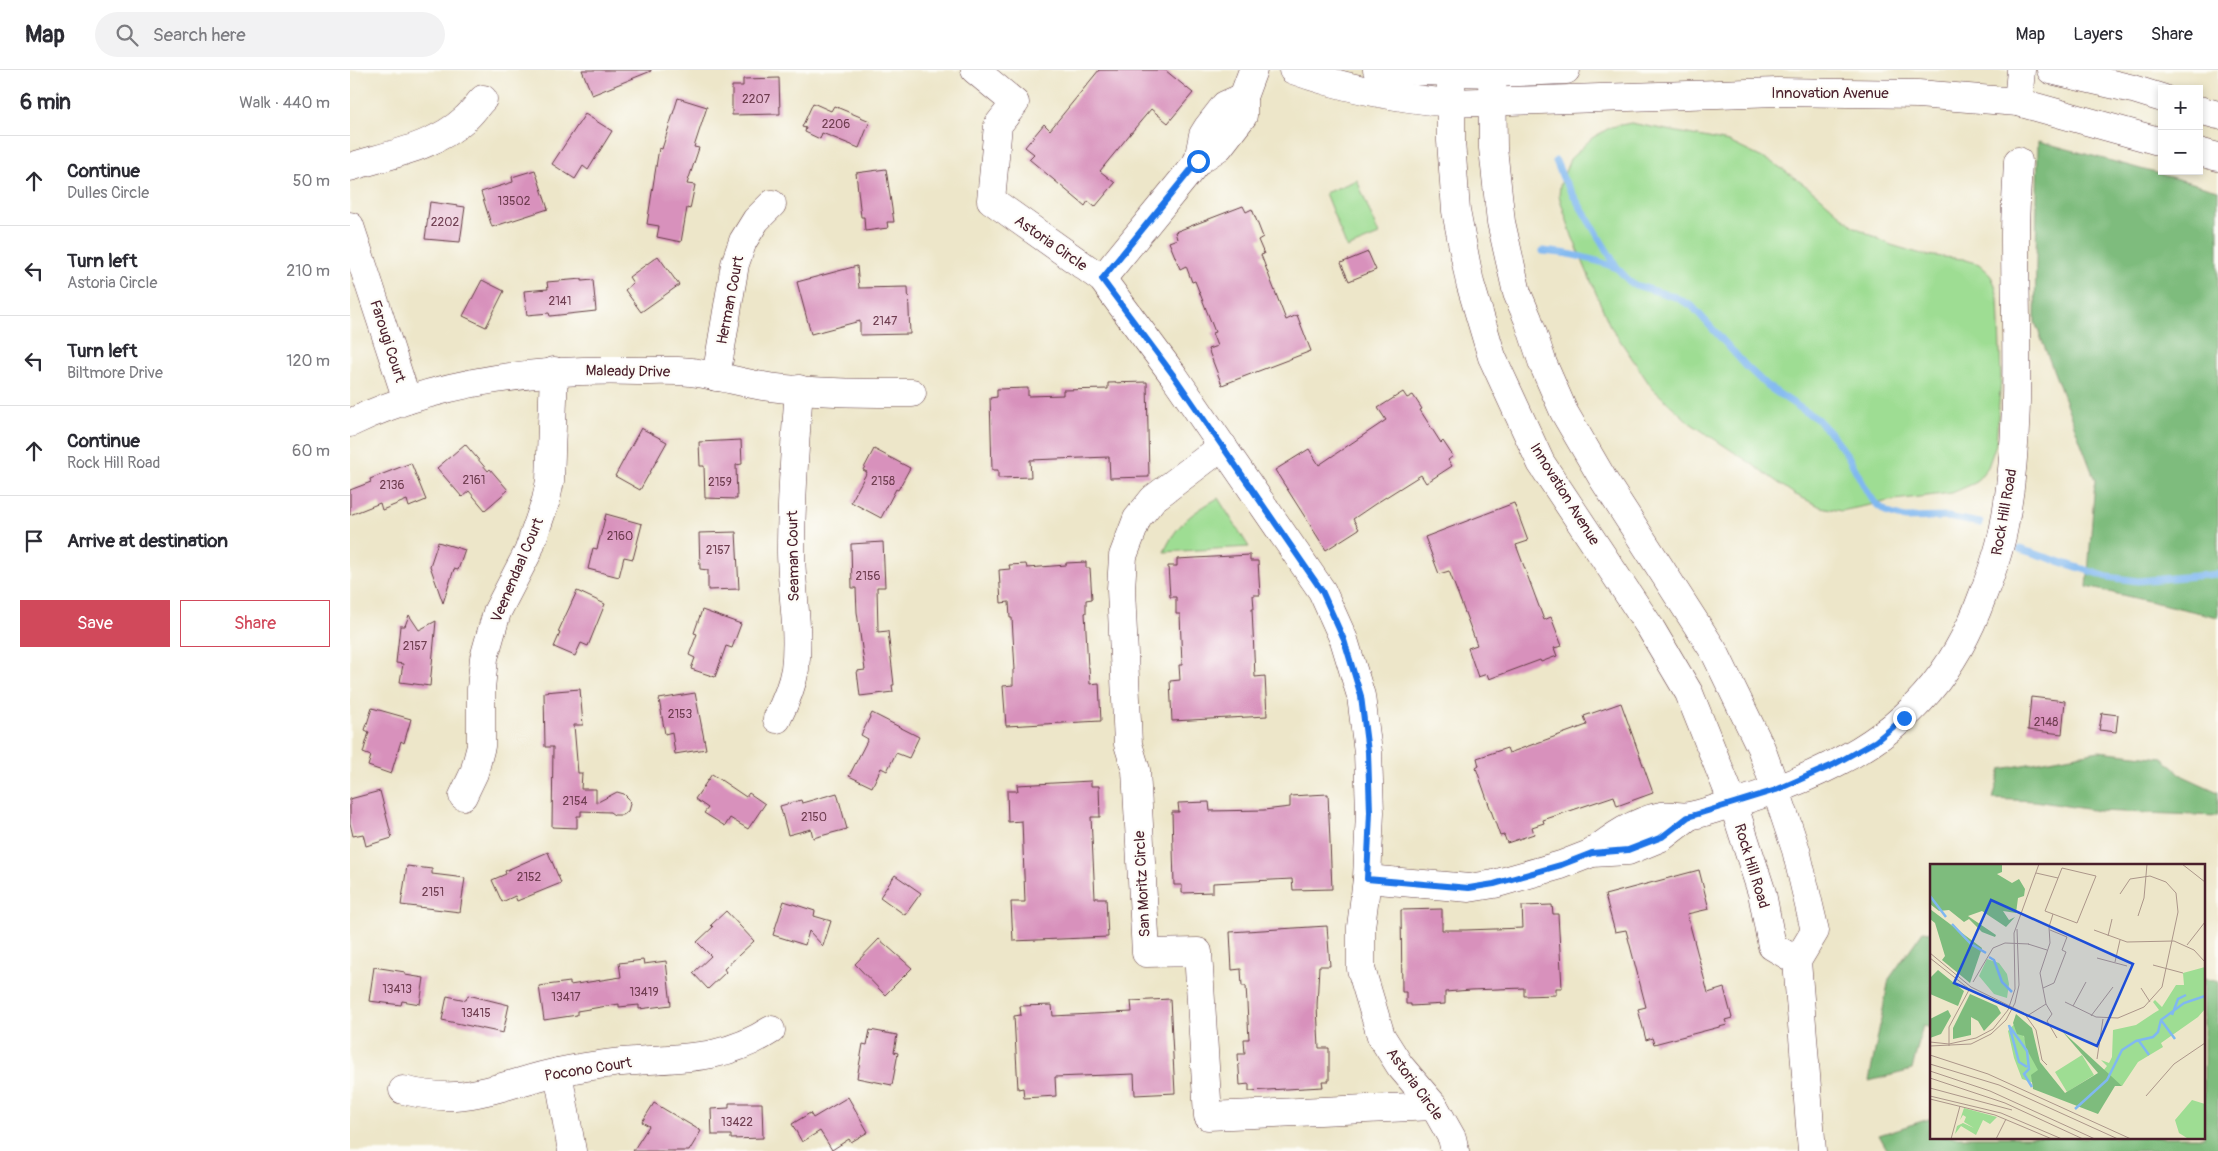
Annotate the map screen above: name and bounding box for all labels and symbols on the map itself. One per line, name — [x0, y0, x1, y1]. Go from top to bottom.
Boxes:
street label: Innovation Avenue — [1771, 84, 1889, 103]
house number: 2207 — [742, 92, 771, 107]
house number: 2206 — [822, 117, 850, 132]
route start — [1187, 150, 1210, 173]
house number: 13502 — [498, 194, 531, 209]
street label: Astoria Circle — [1011, 211, 1091, 276]
house number: 2202 — [431, 215, 459, 230]
street label: Herman Court — [713, 253, 749, 346]
house number: 2141 — [548, 294, 572, 309]
street label: Farougi Court — [365, 298, 410, 386]
house number: 2147 — [873, 314, 898, 329]
street label: Maleady Drive — [585, 361, 671, 382]
street label: Innovation Avenue — [1525, 439, 1604, 550]
street label: Rock Hill Road — [1988, 467, 2021, 557]
house number: 2161 — [462, 473, 486, 488]
house number: 2158 — [871, 474, 895, 489]
house number: 2159 — [708, 475, 732, 490]
house number: 2136 — [379, 478, 405, 493]
street label: Seaman Court — [783, 509, 804, 602]
street label: Veenendaal Court — [487, 514, 548, 625]
house number: 2160 — [607, 529, 633, 544]
house number: 2157 — [706, 543, 731, 558]
house number: 2156 — [856, 569, 880, 584]
house number: 2157 — [403, 639, 428, 654]
house number: 2153 — [668, 707, 693, 722]
route end — [1893, 707, 1916, 730]
house number: 2148 — [2034, 715, 2058, 730]
house number: 2154 — [563, 794, 587, 809]
house number: 2150 — [801, 810, 827, 825]
street label: Rock Hill Road — [1730, 822, 1773, 911]
street label: San Moritz Circle — [1130, 830, 1155, 938]
inset map — [1930, 864, 2206, 1138]
house number: 2152 — [517, 870, 542, 885]
house number: 2151 — [422, 885, 444, 900]
house number: 13413 — [382, 982, 412, 997]
house number: 13419 — [629, 985, 659, 1000]
house number: 13417 — [551, 990, 581, 1005]
house number: 13415 — [461, 1006, 491, 1021]
street label: Astoria Circle — [1382, 1044, 1448, 1125]
street label: Pocono Court — [543, 1053, 634, 1086]
house number: 13422 — [721, 1115, 753, 1130]

